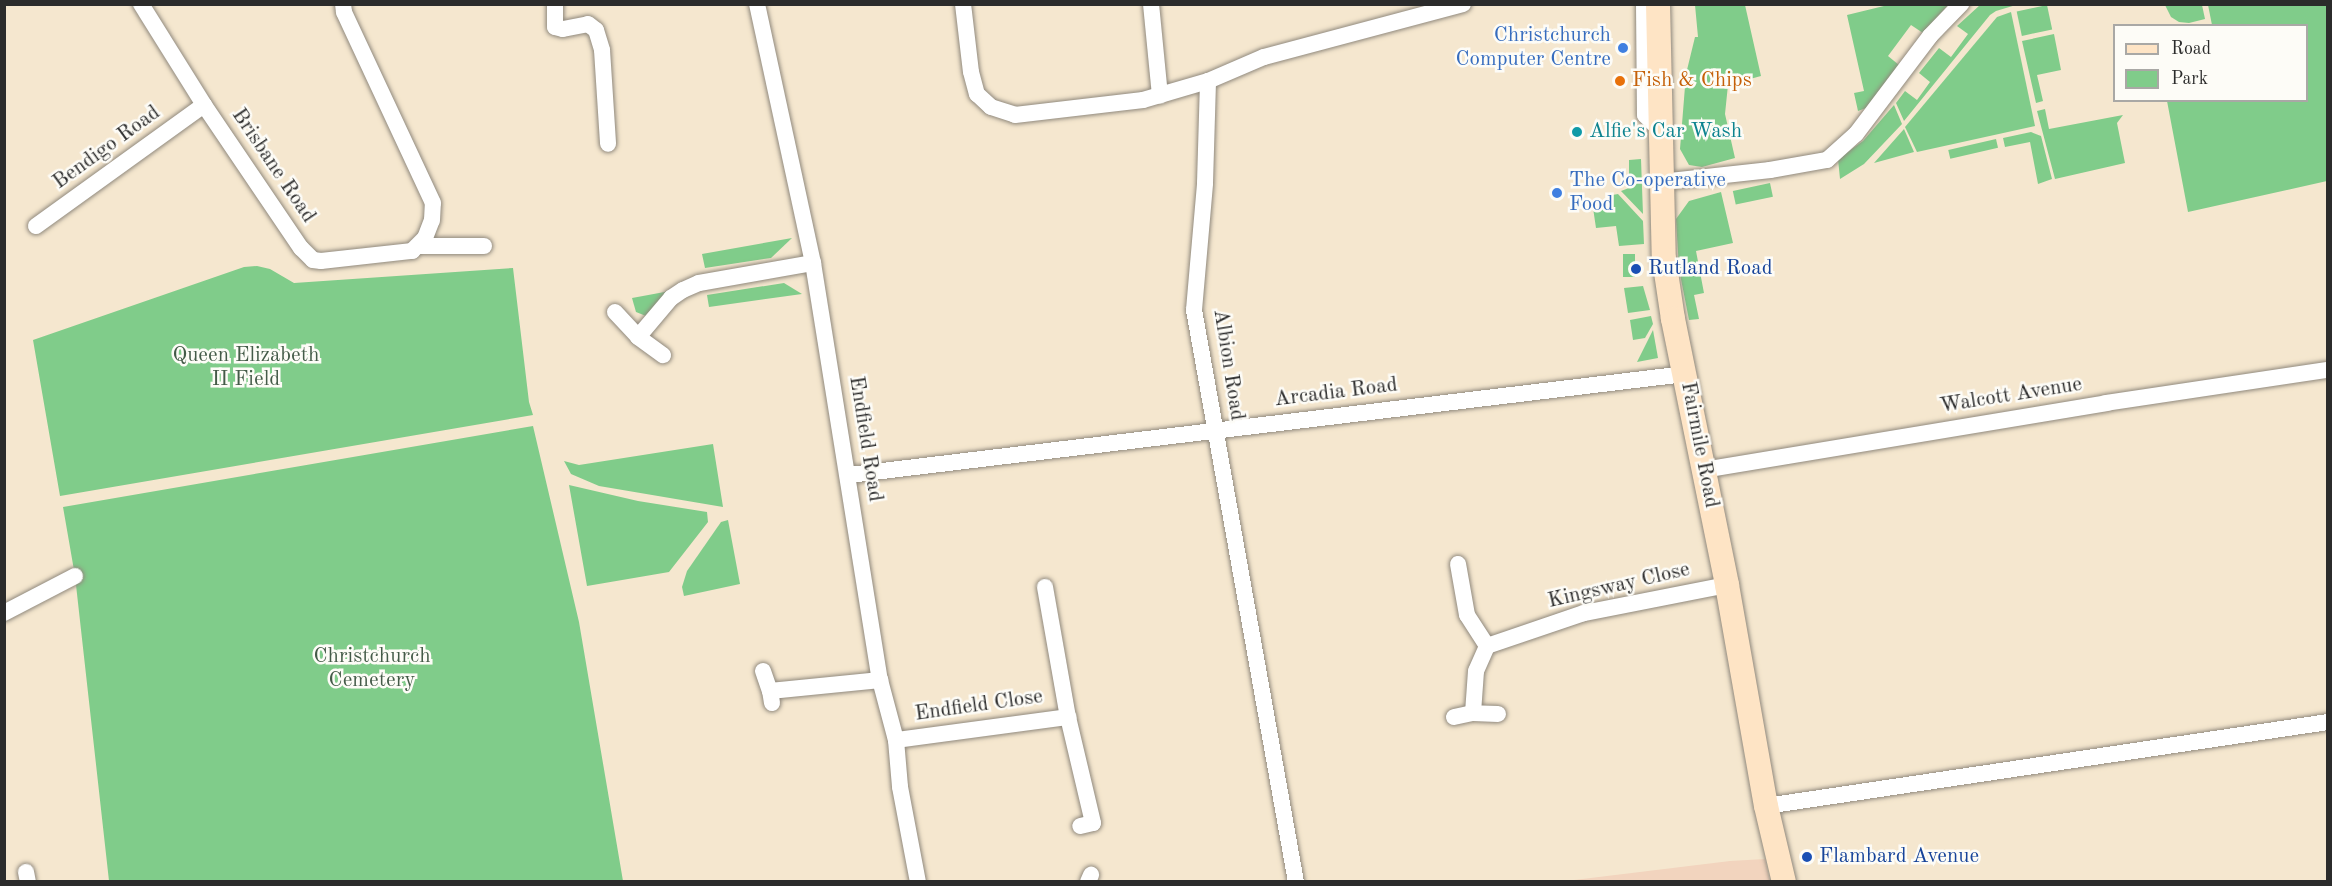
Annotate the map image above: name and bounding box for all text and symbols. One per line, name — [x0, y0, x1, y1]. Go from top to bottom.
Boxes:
place label: Christchurch Computer Centre — [1456, 23, 1611, 73]
legend — [2113, 24, 2308, 102]
text: Road — [2171, 40, 2211, 58]
marker: Christchurch Computer Centre — [1616, 41, 1630, 55]
place label: Fish & Chips — [1632, 68, 1752, 94]
text: Park — [2171, 70, 2208, 88]
marker: Fish & Chips — [1613, 74, 1627, 88]
street label: Bendigo Road — [48, 101, 166, 195]
street label: Brisbane Road — [225, 104, 321, 228]
place label: Alfie's Car Wash — [1589, 119, 1742, 145]
marker: Alfie's Car Wash — [1570, 125, 1584, 139]
place label: The Co-operative Food — [1569, 168, 1726, 218]
marker: The Co-operative Food — [1550, 186, 1564, 200]
place label: Rutland Road — [1648, 256, 1773, 282]
marker: Rutland Road — [1629, 262, 1643, 276]
street label: Albion Road — [1207, 307, 1249, 423]
park label: Queen Elizabeth II Field — [172, 343, 320, 393]
street label: Walcott Avenue — [1938, 372, 2084, 420]
street label: Arcadia Road — [1273, 373, 1399, 413]
street label: Endfield Road — [843, 374, 887, 504]
street label: Fairmile Road — [1674, 380, 1724, 510]
street label: Kingsway Close — [1546, 557, 1692, 615]
park label: Christchurch Cemetery — [313, 644, 431, 694]
street label: Endfield Close — [913, 685, 1045, 727]
place label: Flambard Avenue — [1819, 844, 1979, 870]
marker: Flambard Avenue — [1800, 850, 1814, 864]

